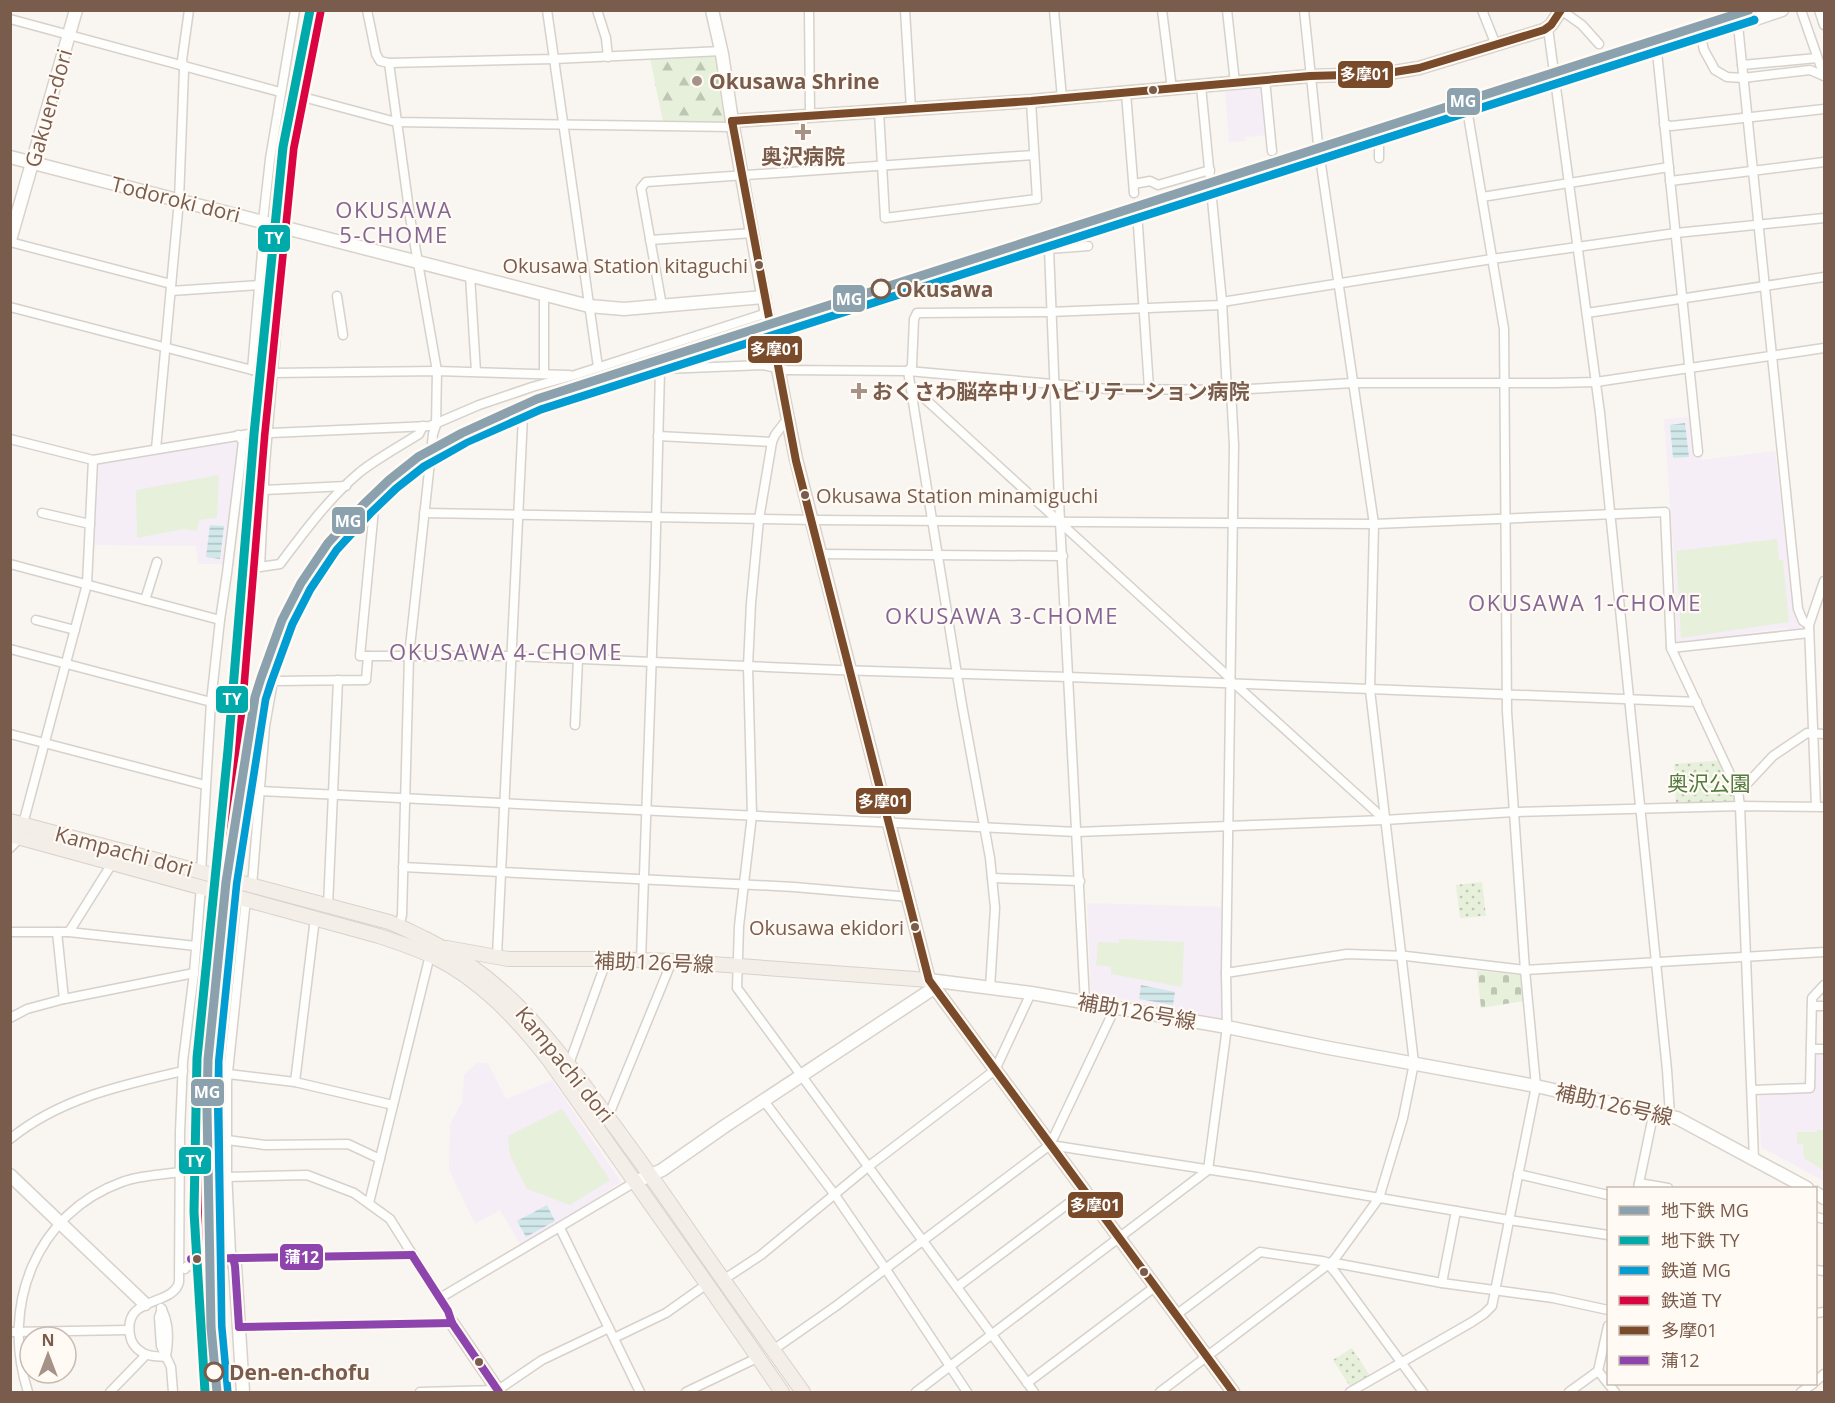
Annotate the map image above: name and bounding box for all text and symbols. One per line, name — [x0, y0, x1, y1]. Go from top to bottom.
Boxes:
street label: Gakuen-dori — [18, 46, 78, 170]
line badge: 多摩01 — [1337, 60, 1394, 89]
text: 多摩01 — [1340, 63, 1390, 85]
place label: Okusawa Shrine — [709, 67, 879, 95]
marker: Okusawa Shrine — [690, 74, 704, 88]
unlabelled marker — [1147, 84, 1159, 96]
line badge: MG — [1446, 87, 1481, 116]
text: MG — [1450, 90, 1476, 112]
marker: 奥沢病院 — [794, 123, 812, 141]
place label: 奥沢病院 — [761, 142, 845, 170]
street label: Todoroki dori — [109, 169, 243, 229]
district label: OKUSAWA 5-CHOME — [335, 194, 453, 249]
line badge: TY — [257, 224, 291, 253]
text: TY — [264, 227, 284, 249]
place label: Okusawa Station kitaguchi — [503, 252, 748, 279]
marker: Okusawa Station kitaguchi — [753, 259, 765, 271]
place label: Okusawa — [896, 275, 993, 303]
marker: Okusawa — [871, 279, 891, 299]
line badge: MG — [832, 284, 866, 313]
text: MG — [836, 288, 862, 310]
line badge: 多摩01 — [747, 335, 803, 364]
text: 多摩01 — [750, 338, 800, 360]
place label: おくさわ脳卒中リハビリテーション病院 — [872, 377, 1250, 405]
marker: おくさわ脳卒中リハビリテーション病院 — [850, 382, 868, 400]
place label: Okusawa Station minamiguchi — [816, 482, 1098, 509]
marker: Okusawa Station minamiguchi — [799, 489, 811, 501]
line badge: MG — [331, 506, 366, 535]
text: MG — [335, 510, 361, 532]
district label: OKUSAWA 1-CHOME — [1468, 587, 1702, 617]
district label: OKUSAWA 3-CHOME — [885, 600, 1119, 630]
district label: OKUSAWA 4-CHOME — [389, 636, 623, 666]
line badge: TY — [215, 685, 249, 714]
text: TY — [222, 688, 242, 710]
park label: 奥沢公園 — [1667, 769, 1751, 797]
line badge: 多摩01 — [855, 787, 912, 815]
text: 多摩01 — [858, 790, 908, 812]
street label: Kampachi dori — [52, 819, 196, 883]
place label: Okusawa ekidori — [749, 914, 904, 941]
marker: Okusawa ekidori — [909, 921, 921, 933]
street label: 補助126号線 — [594, 946, 714, 978]
street label: 補助126号線 — [1075, 987, 1199, 1035]
street label: Kampachi dori — [510, 1000, 620, 1128]
street label: 補助126号線 — [1552, 1077, 1676, 1131]
line badge: MG — [190, 1078, 225, 1107]
text: MG — [194, 1081, 220, 1103]
line badge: TY — [178, 1146, 212, 1175]
text: TY — [185, 1150, 205, 1172]
legend — [1607, 1187, 1817, 1385]
line badge: 多摩01 — [1067, 1191, 1124, 1219]
text: 多摩01 — [1070, 1194, 1120, 1216]
text: 地下鉄 MG — [1661, 1198, 1749, 1222]
text: 地下鉄 TY — [1661, 1228, 1741, 1252]
line badge: 蒲12 — [279, 1243, 324, 1271]
text: 蒲12 — [285, 1246, 319, 1268]
unlabelled marker — [191, 1253, 203, 1265]
text: 鉄道 MG — [1661, 1258, 1731, 1282]
unlabelled marker — [1138, 1266, 1150, 1278]
text: 鉄道 TY — [1661, 1288, 1723, 1312]
text: 多摩01 — [1661, 1318, 1718, 1342]
north arrow — [18, 1325, 78, 1385]
text: N — [41, 1329, 55, 1351]
text: 蒲12 — [1661, 1348, 1700, 1372]
unlabelled marker — [473, 1356, 485, 1368]
place label: Den-en-chofu — [229, 1358, 370, 1386]
marker: Den-en-chofu — [204, 1362, 224, 1382]

